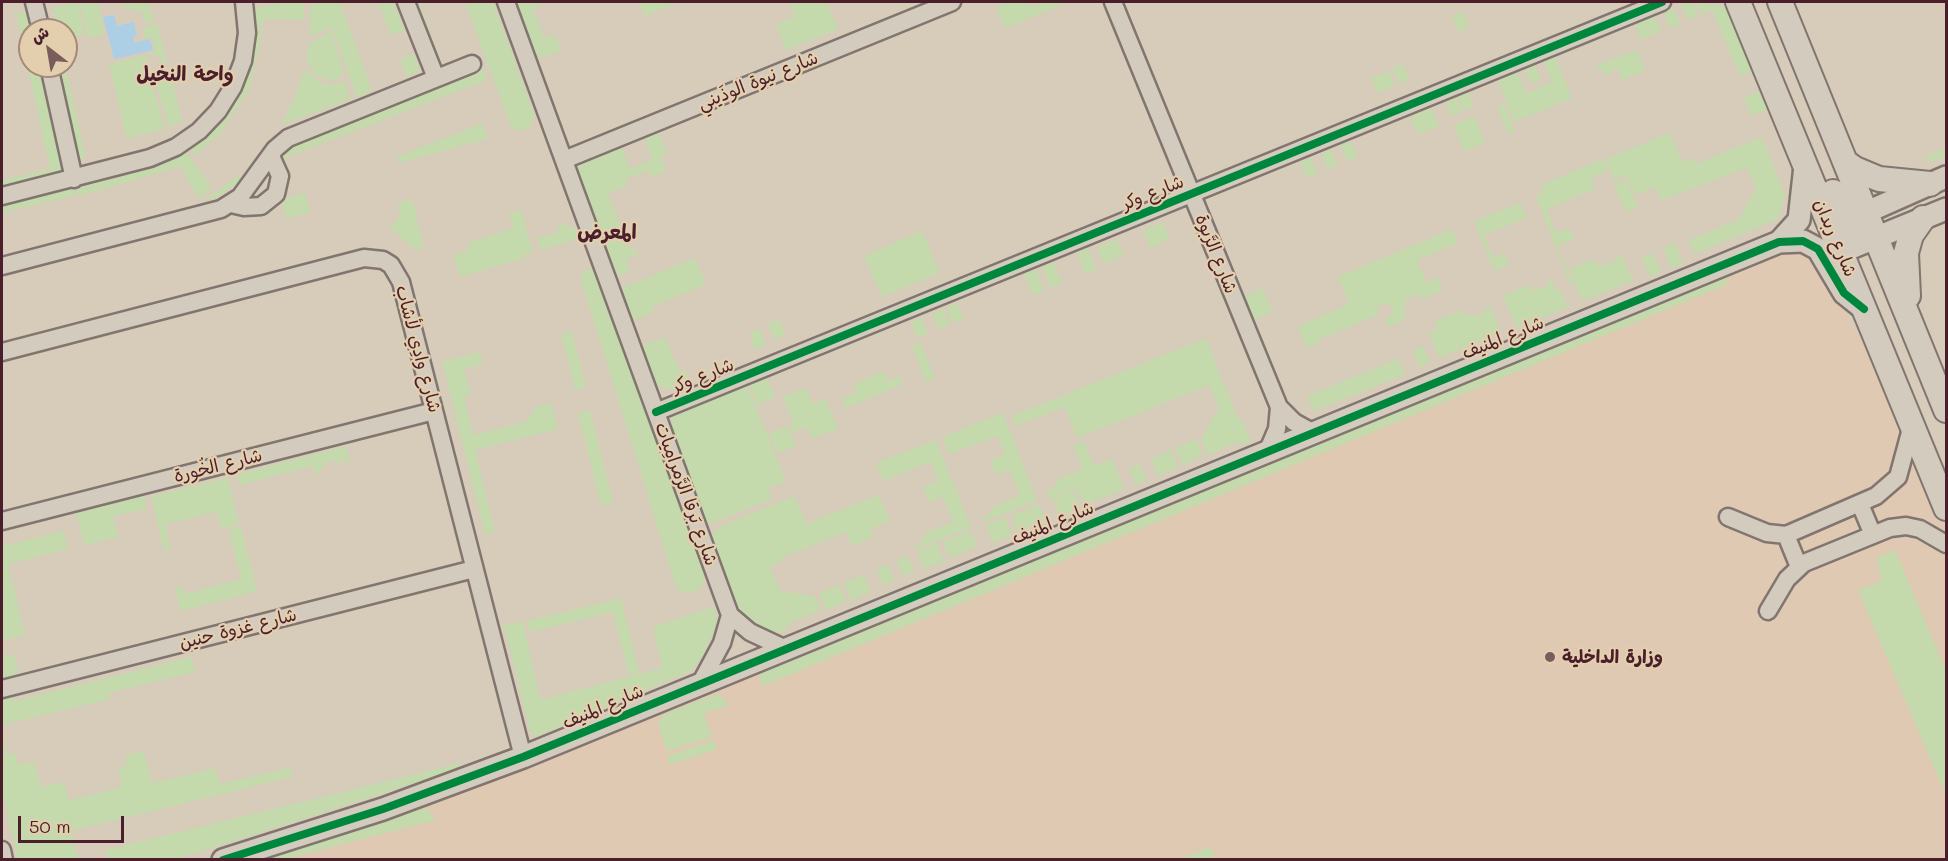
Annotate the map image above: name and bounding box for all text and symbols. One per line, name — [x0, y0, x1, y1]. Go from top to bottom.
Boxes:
north arrow — [18, 18, 78, 78]
text: ش — [27, 20, 52, 47]
street label: شارع نيوة الوذَيني — [695, 47, 821, 115]
district label: واحة النخيل — [136, 63, 234, 87]
street label: شارع وكر — [1119, 171, 1187, 215]
street label: شارع ربدان — [1809, 196, 1861, 280]
street label: شارع الرَّبوة — [1190, 211, 1242, 297]
district label: المعرض — [577, 221, 637, 245]
street label: شارع وادِي لأشاب — [391, 283, 445, 415]
street label: شارع المنيف — [1459, 312, 1547, 364]
street label: شارع وكر — [669, 354, 737, 398]
street label: شارع بَرقا الرَّمرامِيات — [650, 419, 722, 569]
street label: شارع الخُورة — [172, 445, 264, 487]
street label: شارع المنيف — [1009, 497, 1097, 549]
street label: شارع غزوة حنين — [177, 604, 299, 654]
place label: وزارة الداخلية — [1562, 646, 1663, 668]
marker: وزارة الداخلية — [1543, 650, 1557, 664]
street label: شارع المنيف — [559, 680, 647, 734]
scale bar — [21, 804, 128, 842]
text: 50 m — [29, 814, 71, 838]

